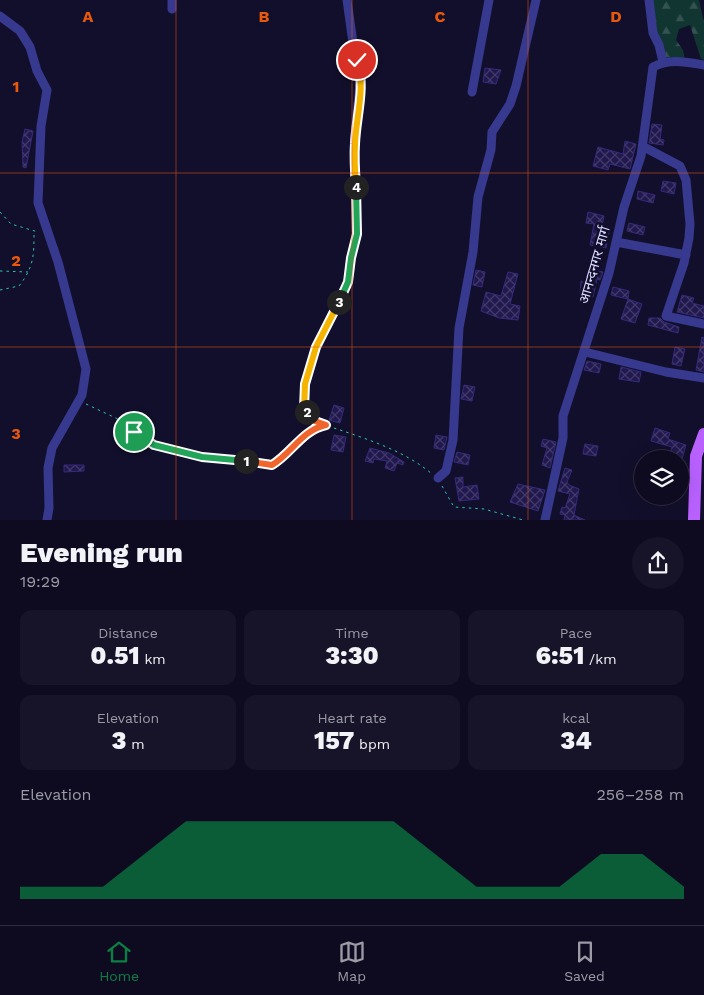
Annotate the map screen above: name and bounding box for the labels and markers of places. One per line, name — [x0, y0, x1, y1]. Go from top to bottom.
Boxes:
pin — [336, 39, 378, 81]
pin: 4 — [344, 174, 368, 200]
pin: 3 — [326, 290, 352, 314]
pin: 2 — [294, 400, 320, 424]
pin — [113, 411, 155, 453]
pin: 1 — [234, 448, 258, 474]

